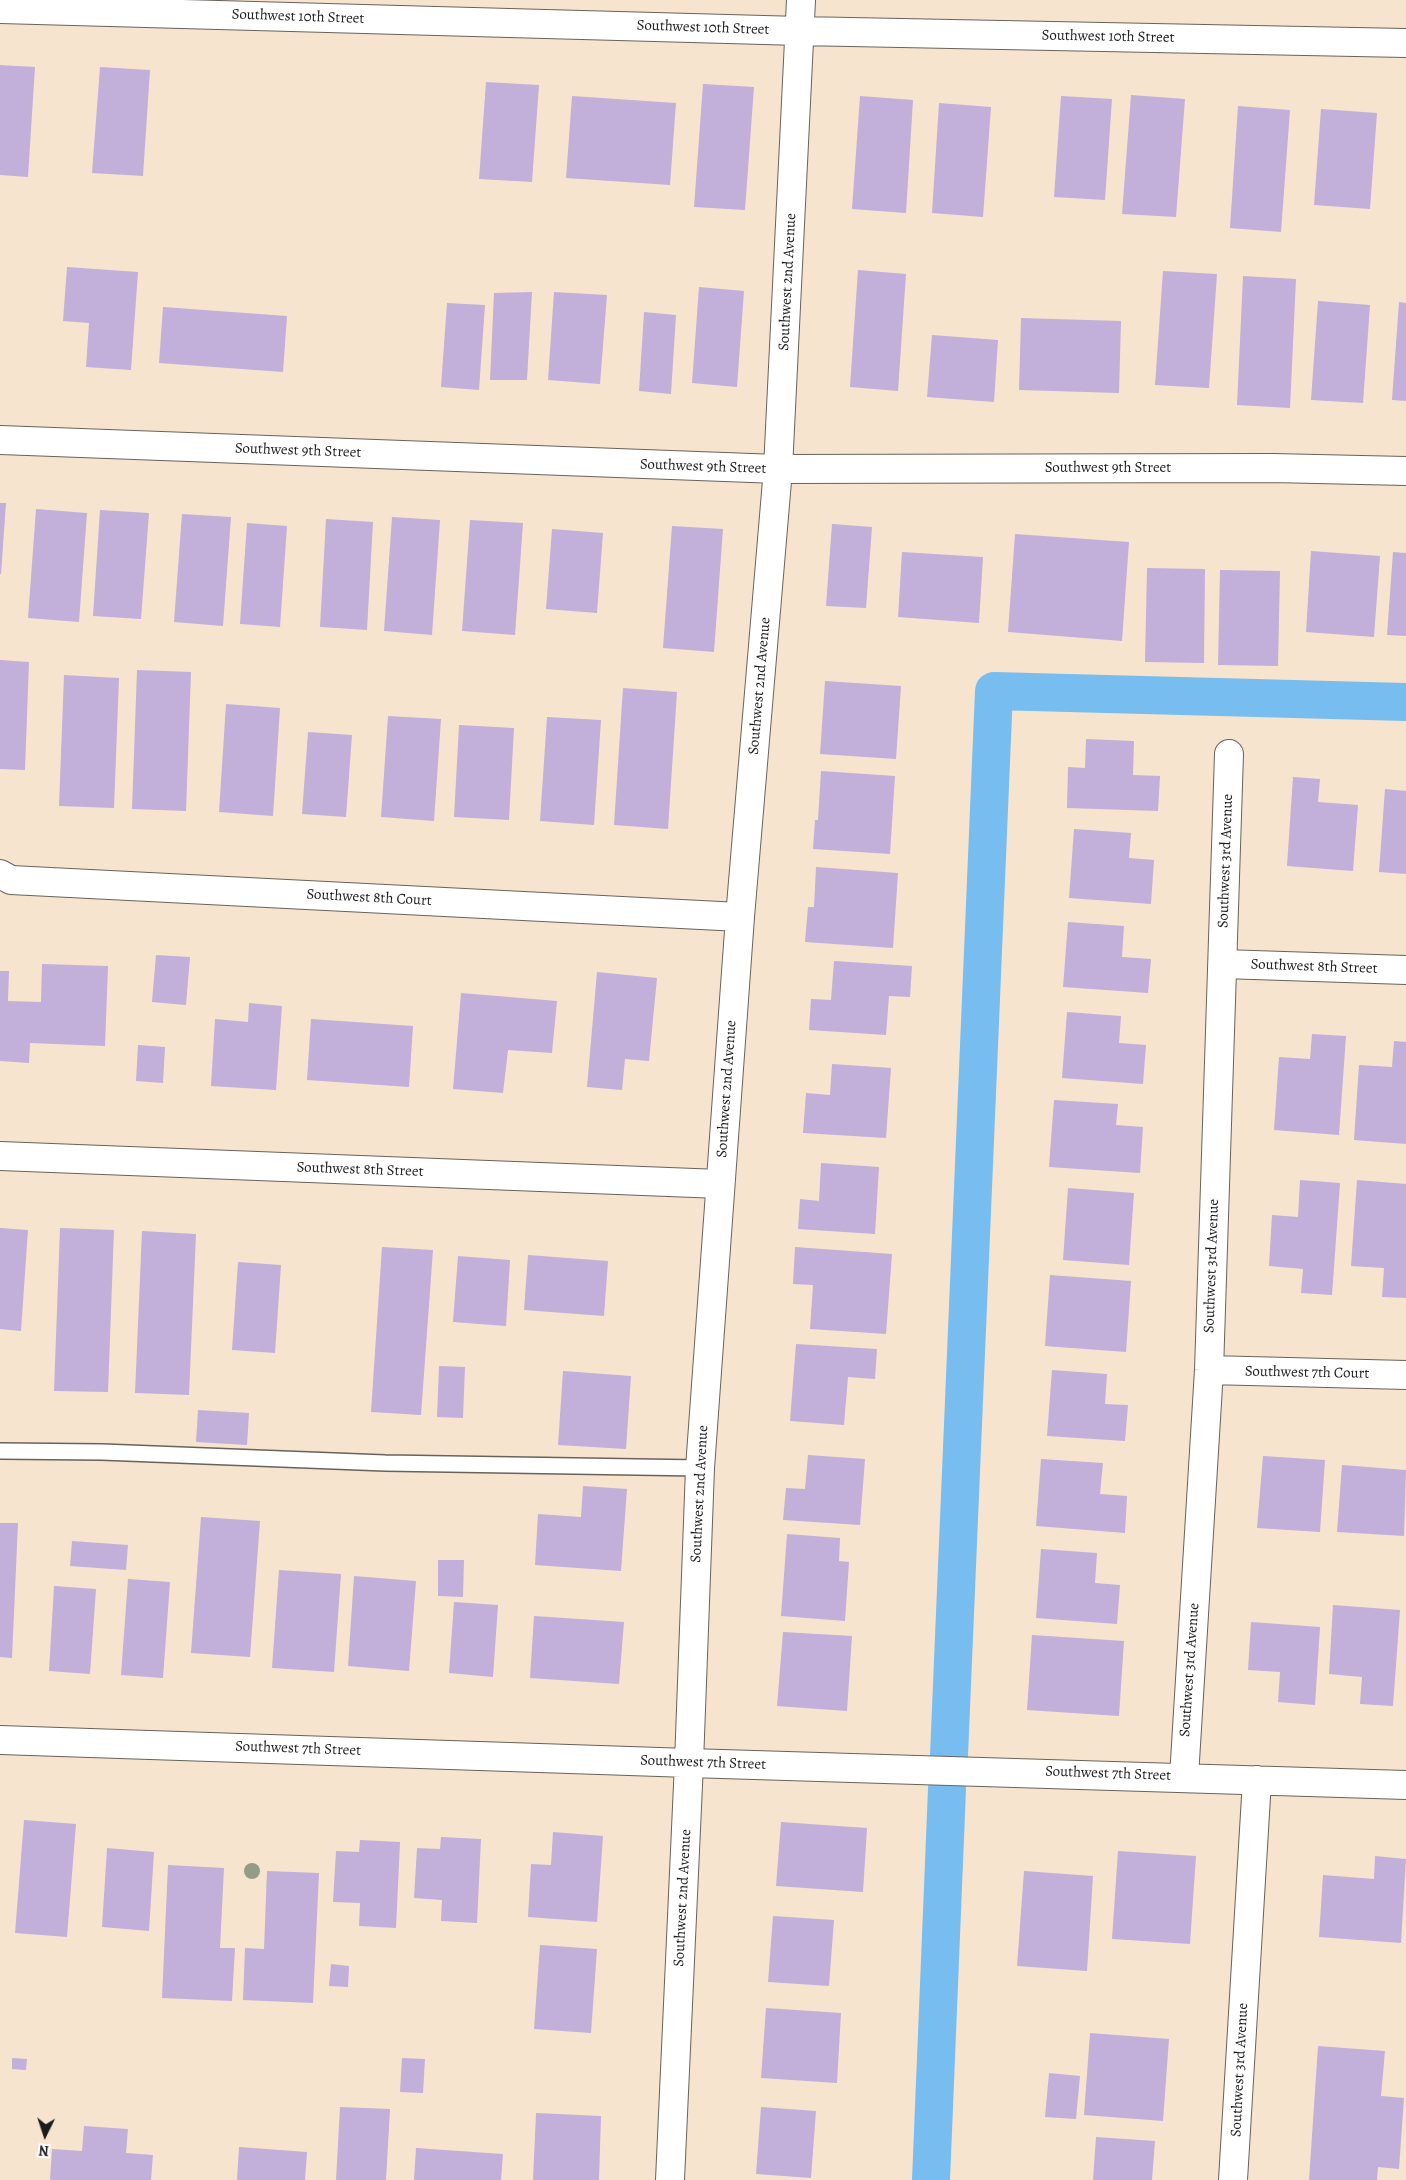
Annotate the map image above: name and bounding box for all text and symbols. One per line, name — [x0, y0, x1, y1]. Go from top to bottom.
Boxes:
street label: Southwest 10th Street — [231, 6, 365, 28]
street label: Southwest 10th Street — [636, 17, 770, 39]
street label: Southwest 10th Street — [1041, 27, 1175, 47]
street label: Southwest 2nd Avenue — [775, 213, 801, 351]
street label: Southwest 9th Street — [234, 440, 362, 462]
street label: Southwest 9th Street — [639, 456, 767, 478]
street label: Southwest 9th Street — [1045, 459, 1171, 477]
street label: Southwest 2nd Avenue — [745, 617, 775, 755]
street label: Southwest 3rd Avenue — [1215, 794, 1237, 928]
street label: Southwest 8th Court — [306, 886, 432, 910]
street label: Southwest 8th Street — [1250, 956, 1378, 978]
street label: Southwest 2nd Avenue — [713, 1020, 741, 1158]
street label: Southwest 8th Street — [296, 1159, 424, 1181]
street label: Southwest 3rd Avenue — [1201, 1199, 1223, 1333]
street label: Southwest 7th Court — [1245, 1363, 1369, 1383]
street label: Southwest 2nd Avenue — [687, 1425, 713, 1563]
street label: Southwest 3rd Avenue — [1176, 1602, 1204, 1738]
street label: Southwest 7th Street — [235, 1738, 361, 1760]
street label: Southwest 7th Street — [640, 1752, 766, 1774]
street label: Southwest 7th Street — [1045, 1763, 1171, 1785]
street label: Southwest 2nd Avenue — [670, 1829, 696, 1967]
street label: Southwest 3rd Avenue — [1227, 2002, 1253, 2138]
north arrow — [20, 2110, 70, 2160]
text: N — [38, 2141, 50, 2160]

